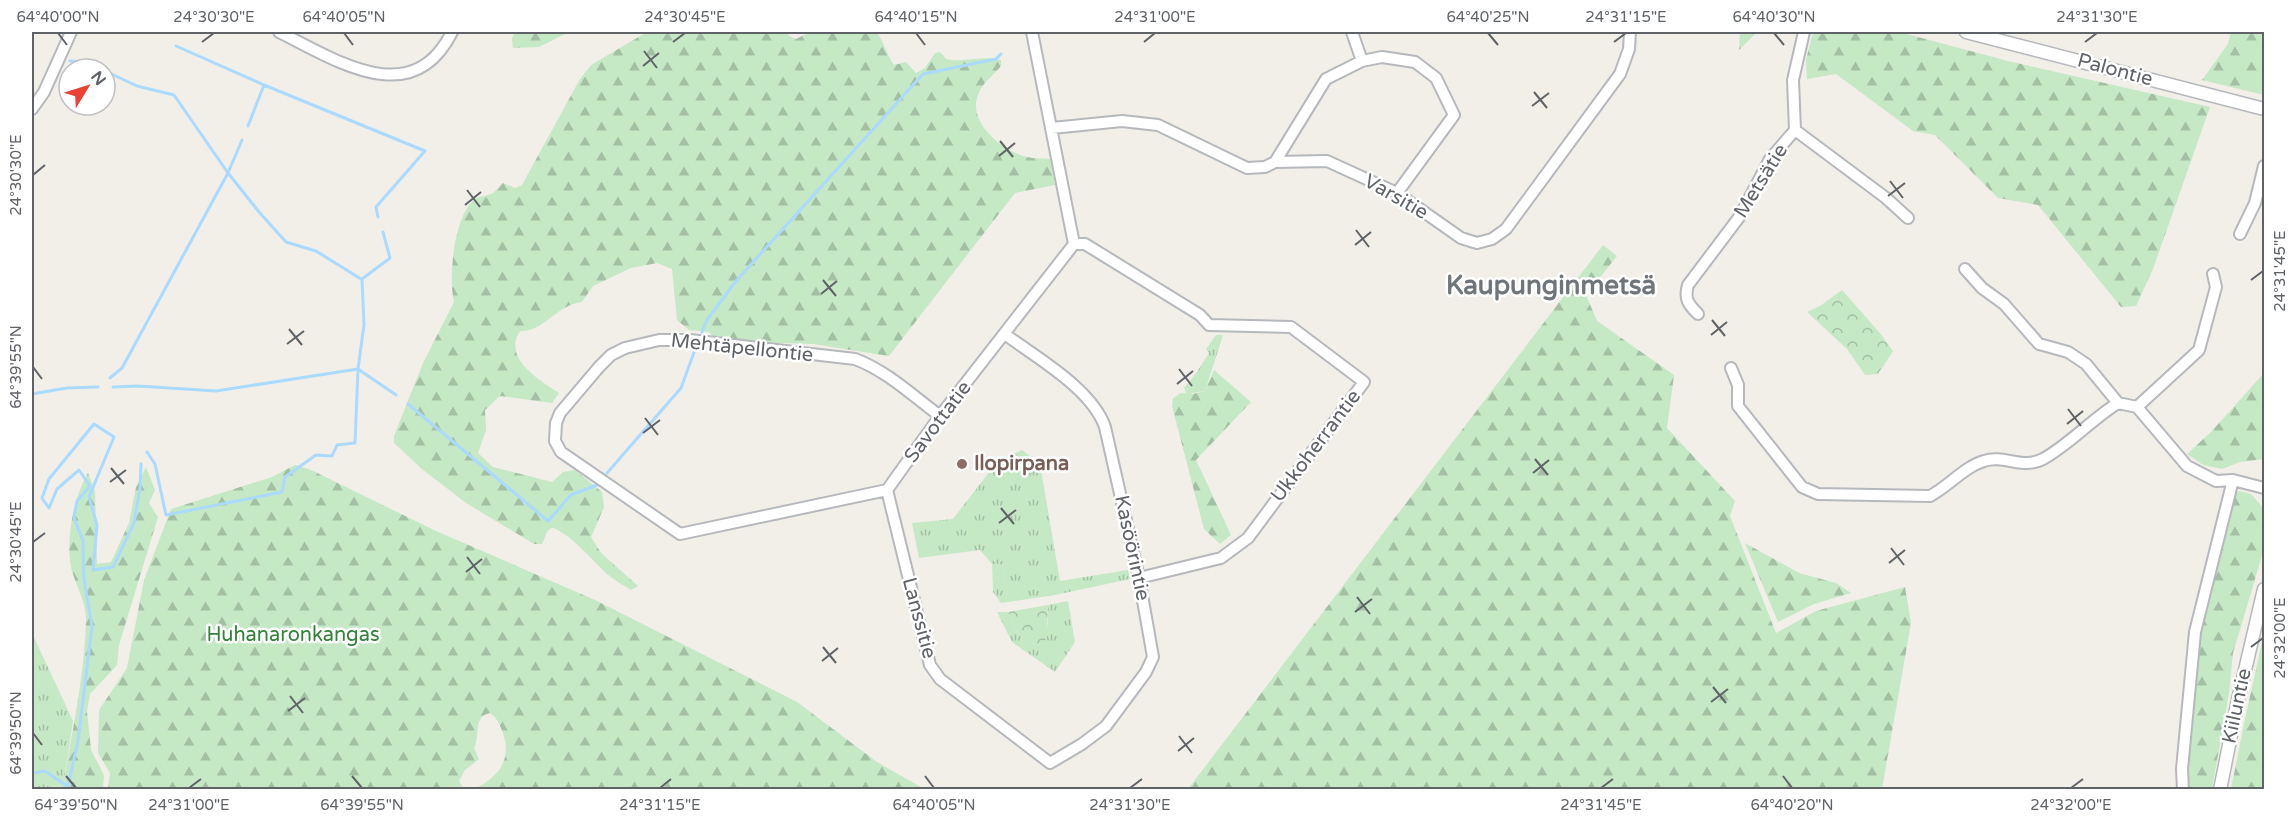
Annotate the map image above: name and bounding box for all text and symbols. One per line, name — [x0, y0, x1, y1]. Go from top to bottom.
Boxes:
text: 64°40'00"N — [16, 8, 100, 26]
text: 24°30'30"E — [173, 8, 255, 26]
text: 64°40'05"N — [302, 8, 386, 26]
text: 24°30'45"E — [644, 8, 726, 26]
text: 64°40'15"N — [874, 8, 958, 26]
text: 24°31'00"E — [1114, 8, 1196, 26]
text: 64°40'25"N — [1446, 8, 1530, 26]
text: 24°31'15"E — [1585, 8, 1667, 26]
text: 64°40'30"N — [1732, 8, 1816, 26]
text: 24°31'30"E — [2056, 8, 2138, 26]
street label: Palontie — [2075, 48, 2155, 92]
north arrow — [57, 57, 117, 117]
text: N — [86, 67, 110, 90]
text: 24°30'30"E — [7, 134, 25, 216]
street label: Metsätie — [1729, 140, 1793, 222]
street label: Varsitie — [1360, 169, 1432, 225]
text: 24°31'45"E — [2271, 230, 2289, 312]
district label: Kaupunginmetsä — [1446, 270, 1656, 301]
text: 64°39'55"N — [7, 325, 25, 409]
street label: Mehtäpellontie — [670, 329, 814, 367]
street label: Savottatie — [899, 376, 977, 468]
street label: Ukkoherrantie — [1266, 385, 1366, 507]
place label: Ilopirpana — [974, 452, 1069, 476]
marker: Ilopirpana — [955, 457, 969, 471]
street label: Kasöörintie — [1109, 493, 1155, 603]
text: 24°30'45"E — [7, 501, 25, 583]
street label: Lanssitie — [897, 575, 941, 661]
text: 24°32'00"E — [2271, 597, 2289, 679]
park label: Huhanaronkangas — [206, 623, 380, 647]
street label: Kiiluntie — [2217, 666, 2257, 746]
text: 64°39'50"N — [7, 691, 25, 775]
text: 64°39'50"N — [34, 796, 118, 814]
text: 24°31'00"E — [148, 796, 230, 814]
text: 64°39'55"N — [320, 796, 404, 814]
text: 24°31'15"E — [619, 796, 701, 814]
text: 64°40'05"N — [892, 796, 976, 814]
text: 24°31'30"E — [1089, 796, 1171, 814]
text: 24°31'45"E — [1560, 796, 1642, 814]
text: 64°40'20"N — [1750, 796, 1834, 814]
text: 24°32'00"E — [2030, 796, 2112, 814]

